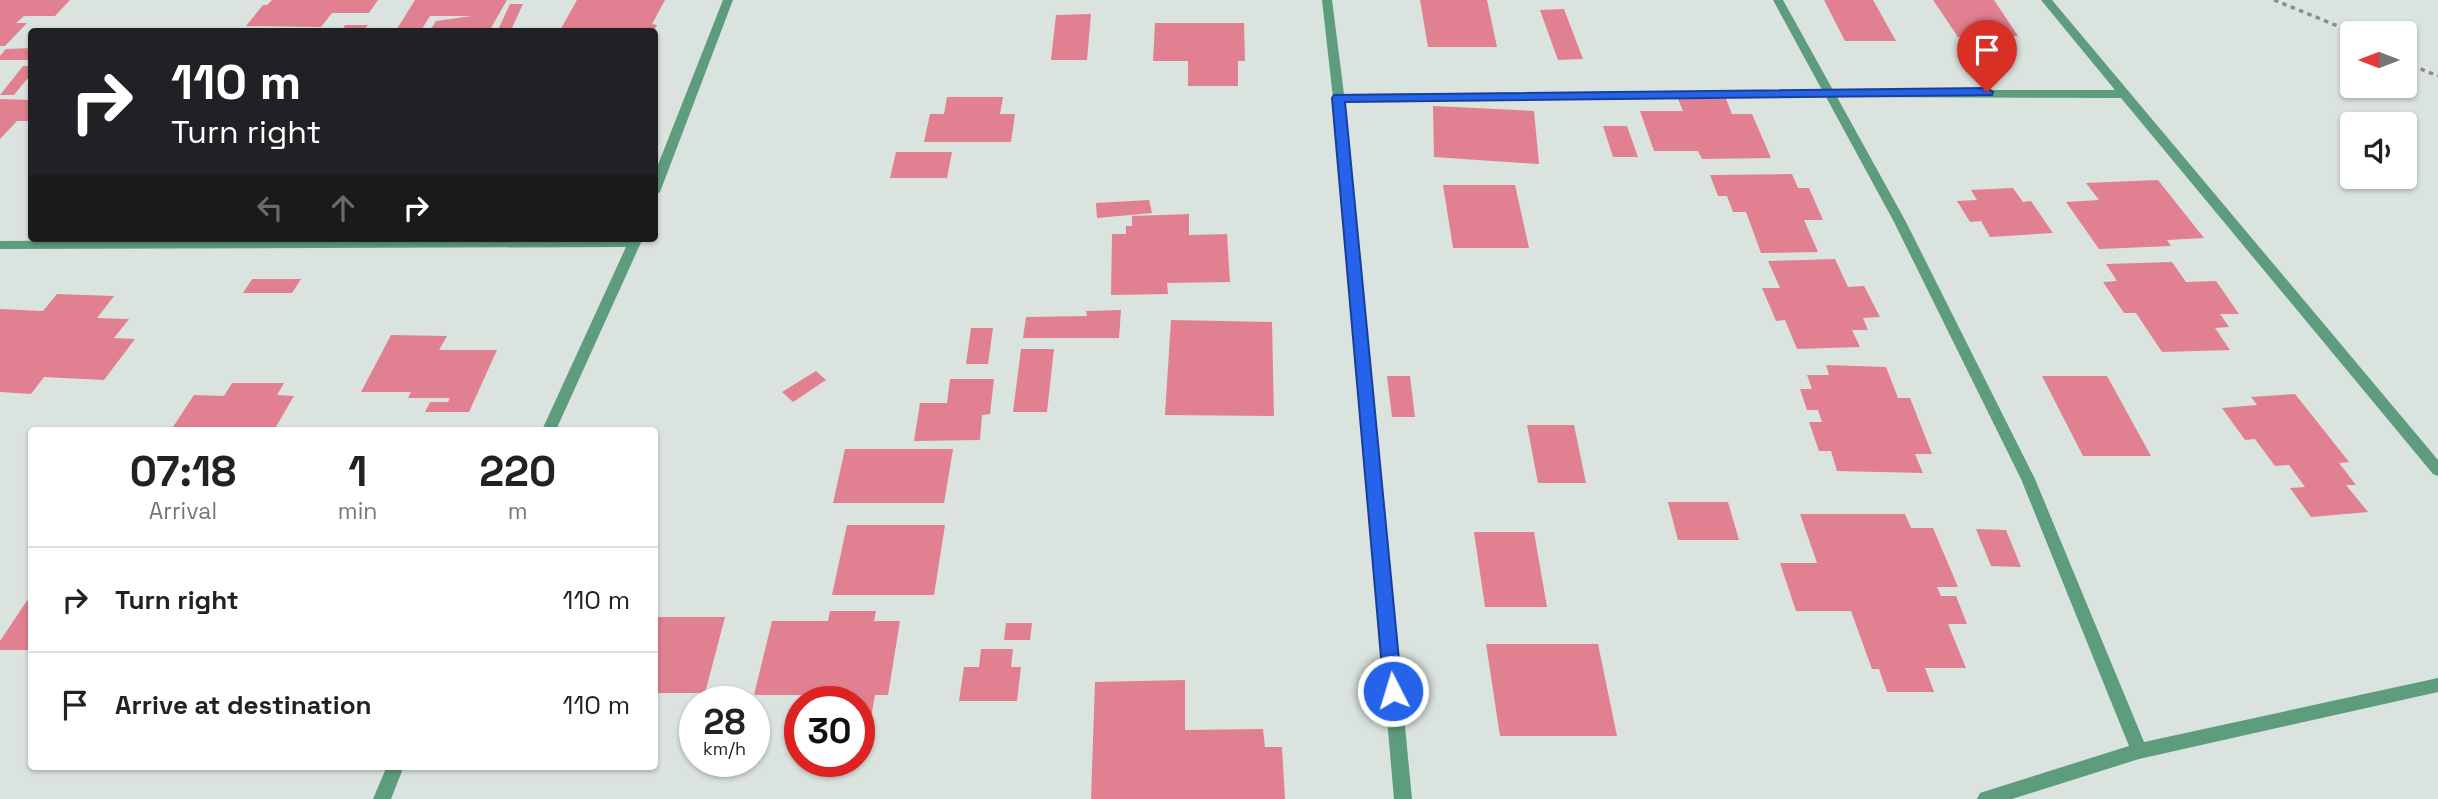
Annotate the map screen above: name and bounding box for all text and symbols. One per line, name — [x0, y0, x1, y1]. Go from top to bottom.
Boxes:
pin — [1957, 20, 2017, 92]
north arrow — [2340, 21, 2417, 98]
map controls — [2340, 21, 2417, 189]
icon: arrive — [1968, 31, 2006, 69]
text: 110 m — [171, 51, 301, 113]
icon: right — [56, 56, 147, 147]
text: Turn right — [171, 112, 321, 152]
button: sound — [2340, 112, 2417, 189]
icon: left — [251, 189, 289, 227]
icon: ahead — [324, 189, 362, 227]
icon: right — [397, 189, 435, 227]
text: 07:18 — [130, 445, 236, 498]
text: 1 — [348, 445, 367, 498]
text: 220 — [479, 445, 556, 498]
text: Arrival — [149, 496, 217, 526]
text: min — [338, 496, 377, 526]
text: m — [508, 496, 528, 526]
icon: right — [56, 581, 94, 619]
text: Turn right — [115, 583, 239, 617]
text: 110 m — [563, 583, 630, 617]
position arrow — [1356, 654, 1430, 728]
icon: arrive — [56, 686, 94, 724]
speed limit sign: 30 — [784, 686, 875, 777]
text: Arrive at destination — [115, 688, 372, 722]
text: 110 m — [563, 688, 630, 722]
text: 28 — [704, 700, 745, 744]
text: km/h — [703, 737, 746, 760]

